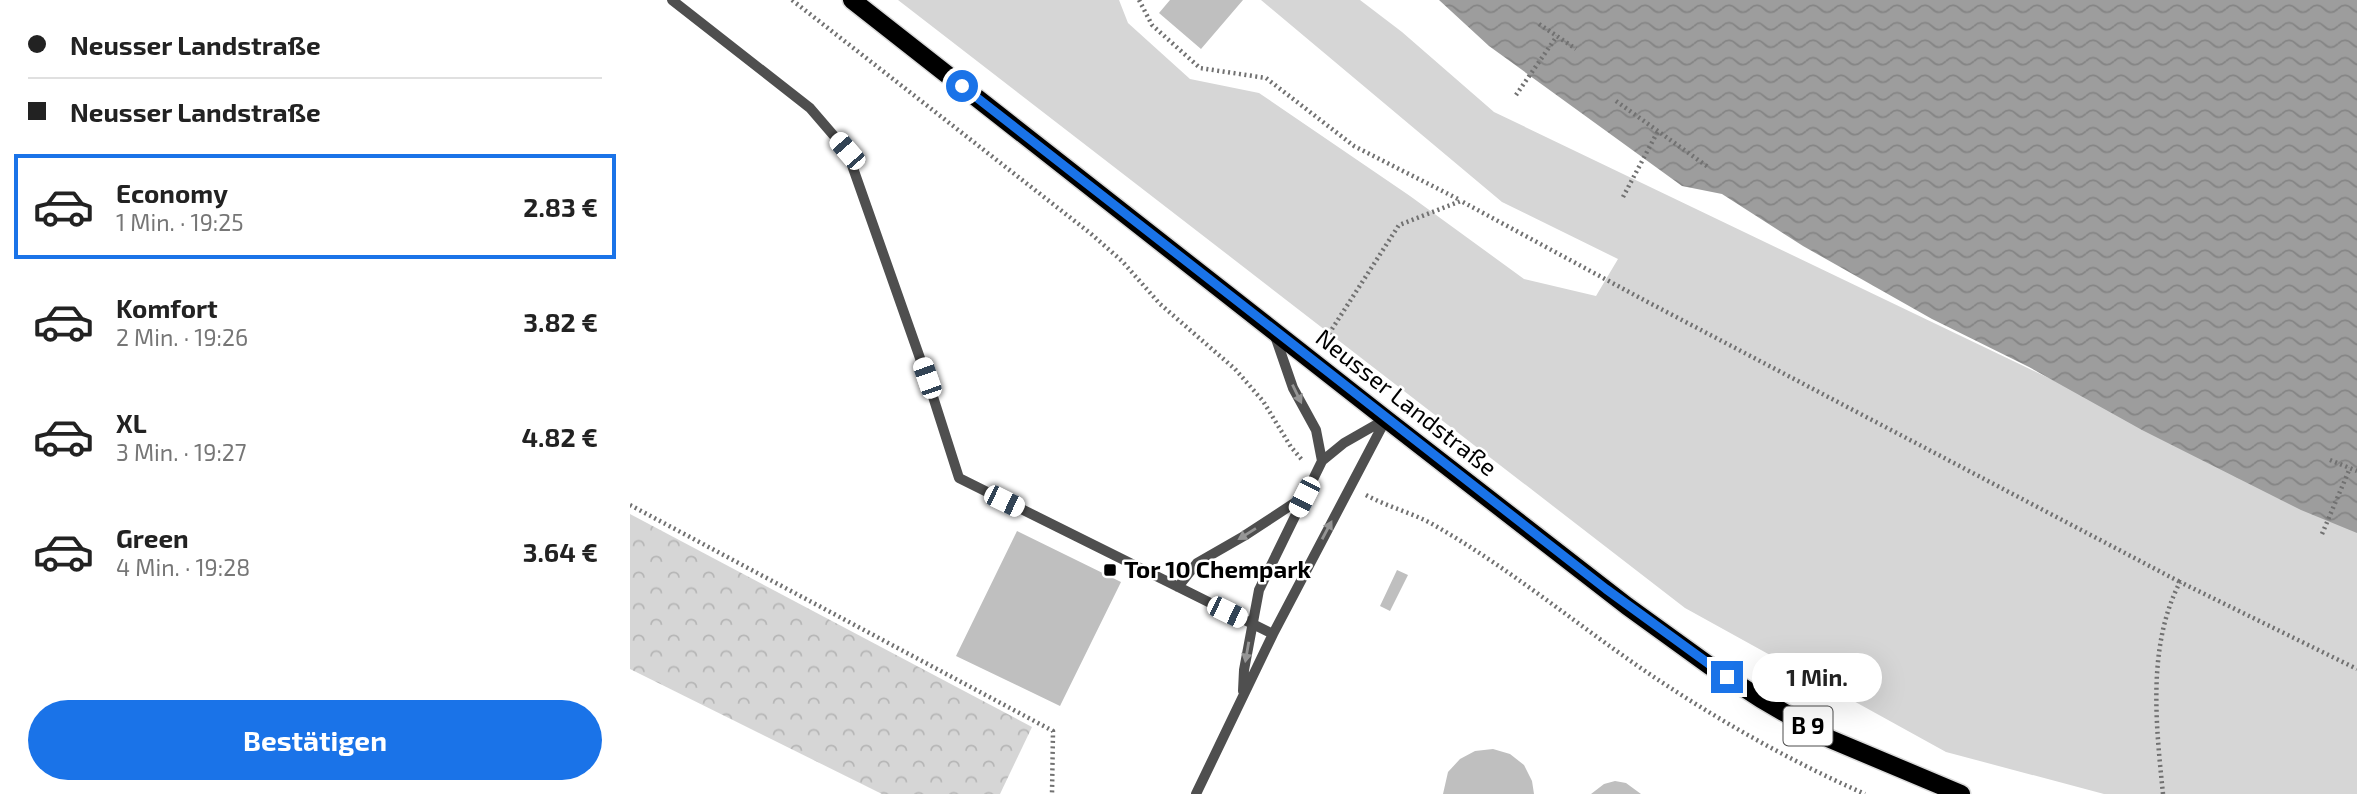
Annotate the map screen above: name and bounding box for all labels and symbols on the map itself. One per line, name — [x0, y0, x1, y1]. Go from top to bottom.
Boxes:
route start — [946, 70, 978, 102]
car — [826, 128, 869, 174]
street label: Neusser Landstraße — [1311, 322, 1503, 481]
car — [911, 355, 944, 401]
one-way arrow — [1291, 384, 1302, 404]
car — [1286, 474, 1323, 520]
car — [981, 482, 1028, 520]
one-way arrow — [1322, 520, 1333, 540]
one-way arrow — [1237, 528, 1256, 541]
place label: Tor 10 Chempark — [1124, 554, 1311, 583]
marker: Tor 10 Chempark — [1102, 562, 1118, 578]
car — [1204, 593, 1251, 631]
one-way arrow — [1241, 641, 1252, 663]
callout: 1 Min. — [1752, 652, 1881, 702]
route end — [1711, 661, 1743, 693]
road number: B 9 — [1784, 706, 1832, 746]

